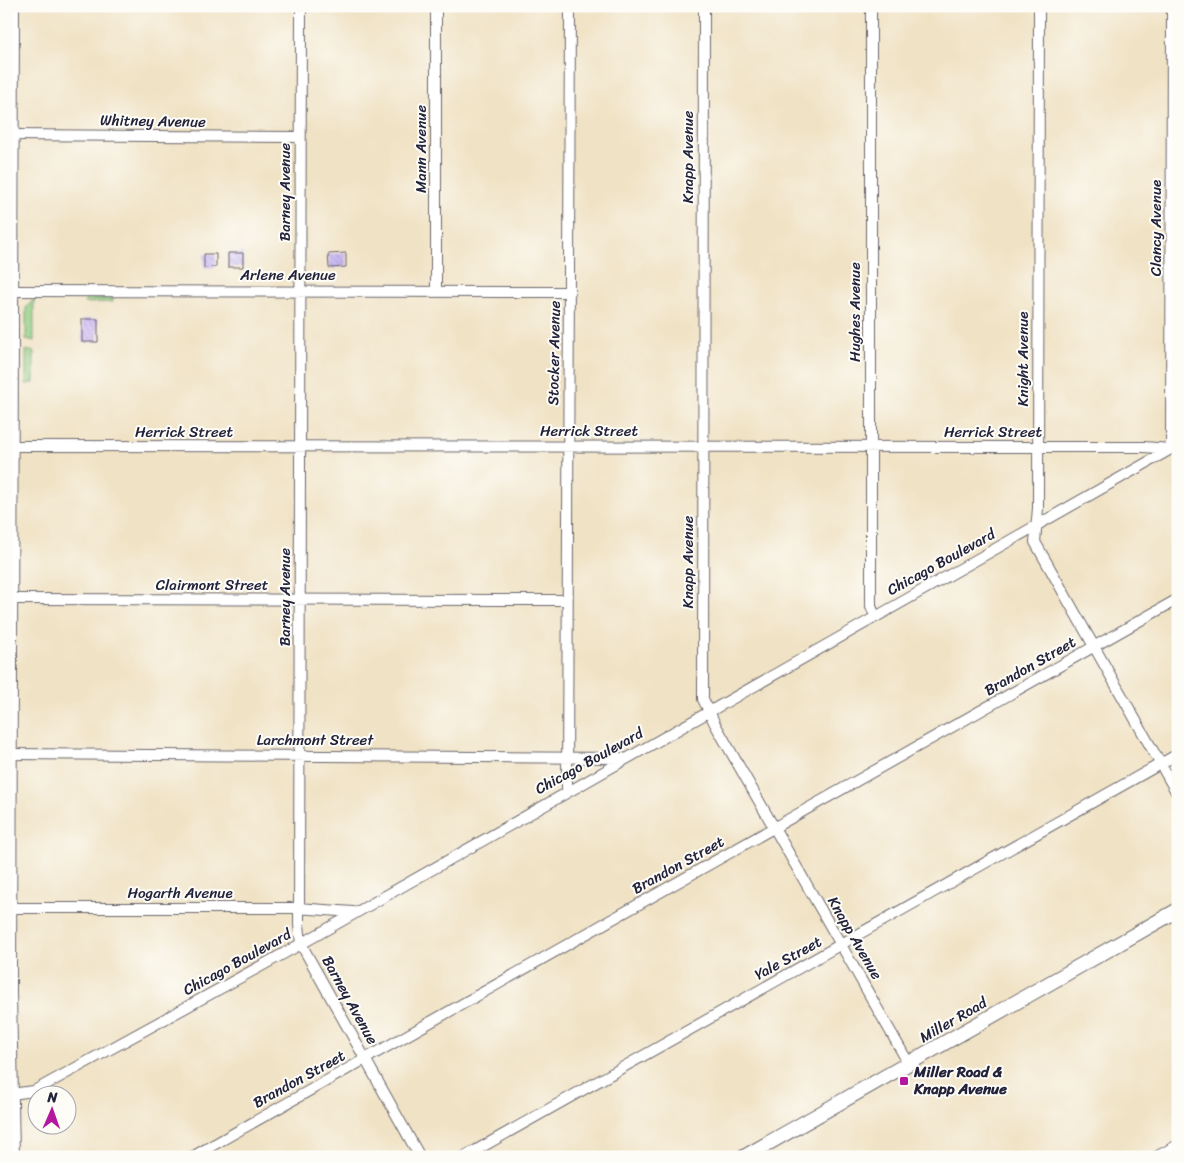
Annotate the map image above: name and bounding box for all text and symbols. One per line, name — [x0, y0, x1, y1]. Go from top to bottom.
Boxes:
street label: Mann Avenue — [408, 105, 434, 193]
street label: Whitney Avenue — [100, 107, 206, 135]
street label: Knapp Avenue — [675, 110, 701, 203]
street label: Barney Avenue — [272, 143, 298, 241]
street label: Clancy Avenue — [1143, 180, 1169, 276]
street label: Arlene Avenue — [239, 262, 336, 288]
street label: Hughes Avenue — [842, 262, 868, 362]
street label: Stocker Avenue — [540, 300, 568, 406]
street label: Knight Avenue — [1010, 311, 1036, 407]
street label: Herrick Street — [540, 418, 639, 444]
street label: Herrick Street — [135, 419, 234, 445]
street label: Herrick Street — [944, 419, 1043, 445]
street label: Knapp Avenue — [675, 515, 701, 608]
street label: Chicago Boulevard — [882, 521, 1001, 603]
street label: Barney Avenue — [272, 548, 298, 646]
street label: Clairmont Street — [156, 572, 269, 598]
street label: Brandon Street — [979, 629, 1081, 703]
street label: Chicago Boulevard — [530, 720, 649, 802]
street label: Larchmont Street — [257, 727, 374, 753]
street label: Brandon Street — [627, 829, 729, 901]
street label: Hogarth Avenue — [127, 880, 233, 906]
street label: Knapp Avenue — [821, 891, 890, 985]
street label: Chicago Boulevard — [178, 921, 297, 1003]
street label: Yale Street — [749, 929, 827, 987]
street label: Barney Avenue — [315, 951, 385, 1050]
street label: Miller Road — [914, 990, 993, 1050]
street label: Brandon Street — [248, 1043, 350, 1115]
place label: Miller Road & Knapp Avenue — [913, 1059, 1007, 1102]
marker: Miller Road & Knapp Avenue — [898, 1075, 910, 1087]
text: N — [46, 1085, 58, 1110]
north arrow — [28, 1086, 78, 1136]

